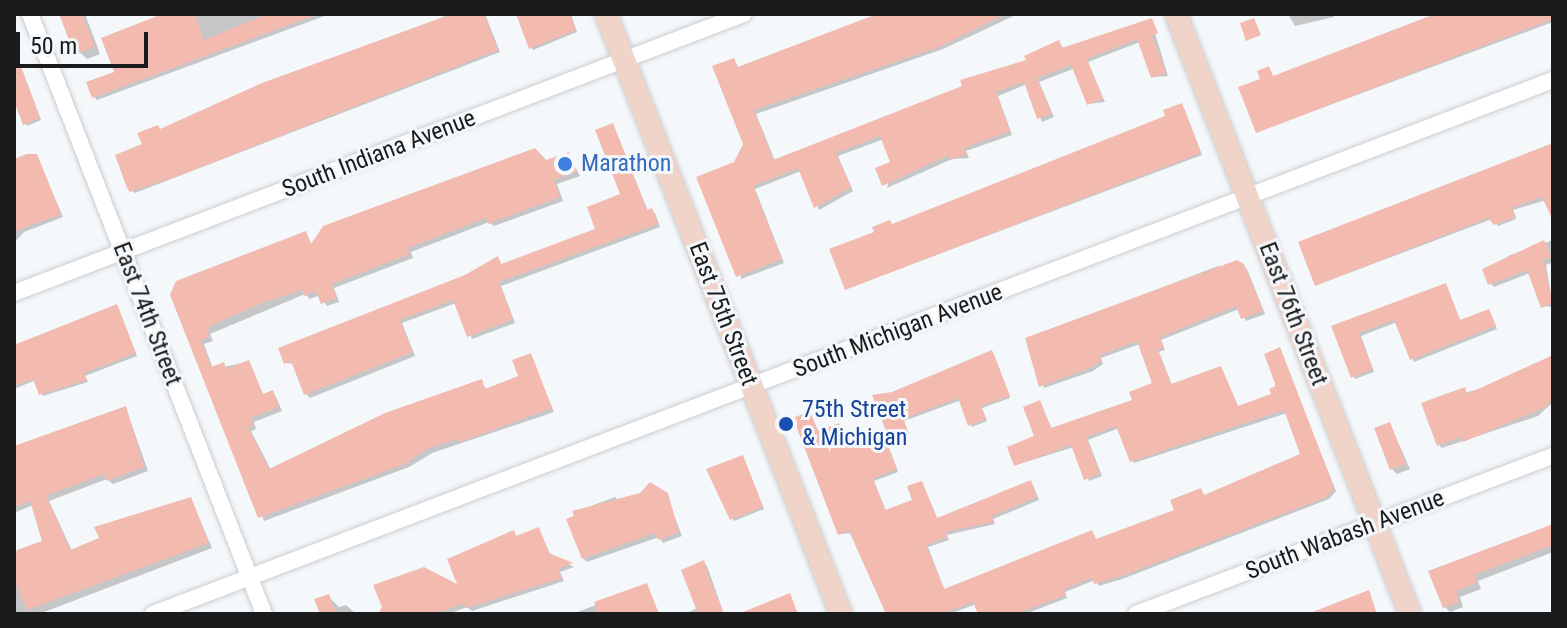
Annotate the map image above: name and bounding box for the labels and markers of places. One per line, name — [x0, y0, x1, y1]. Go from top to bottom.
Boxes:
place label: Marathon — [581, 150, 671, 178]
marker: Marathon — [556, 155, 574, 173]
place label: 75th Street & Michigan — [802, 396, 907, 452]
marker: 75th Street & Michigan — [777, 415, 795, 433]

